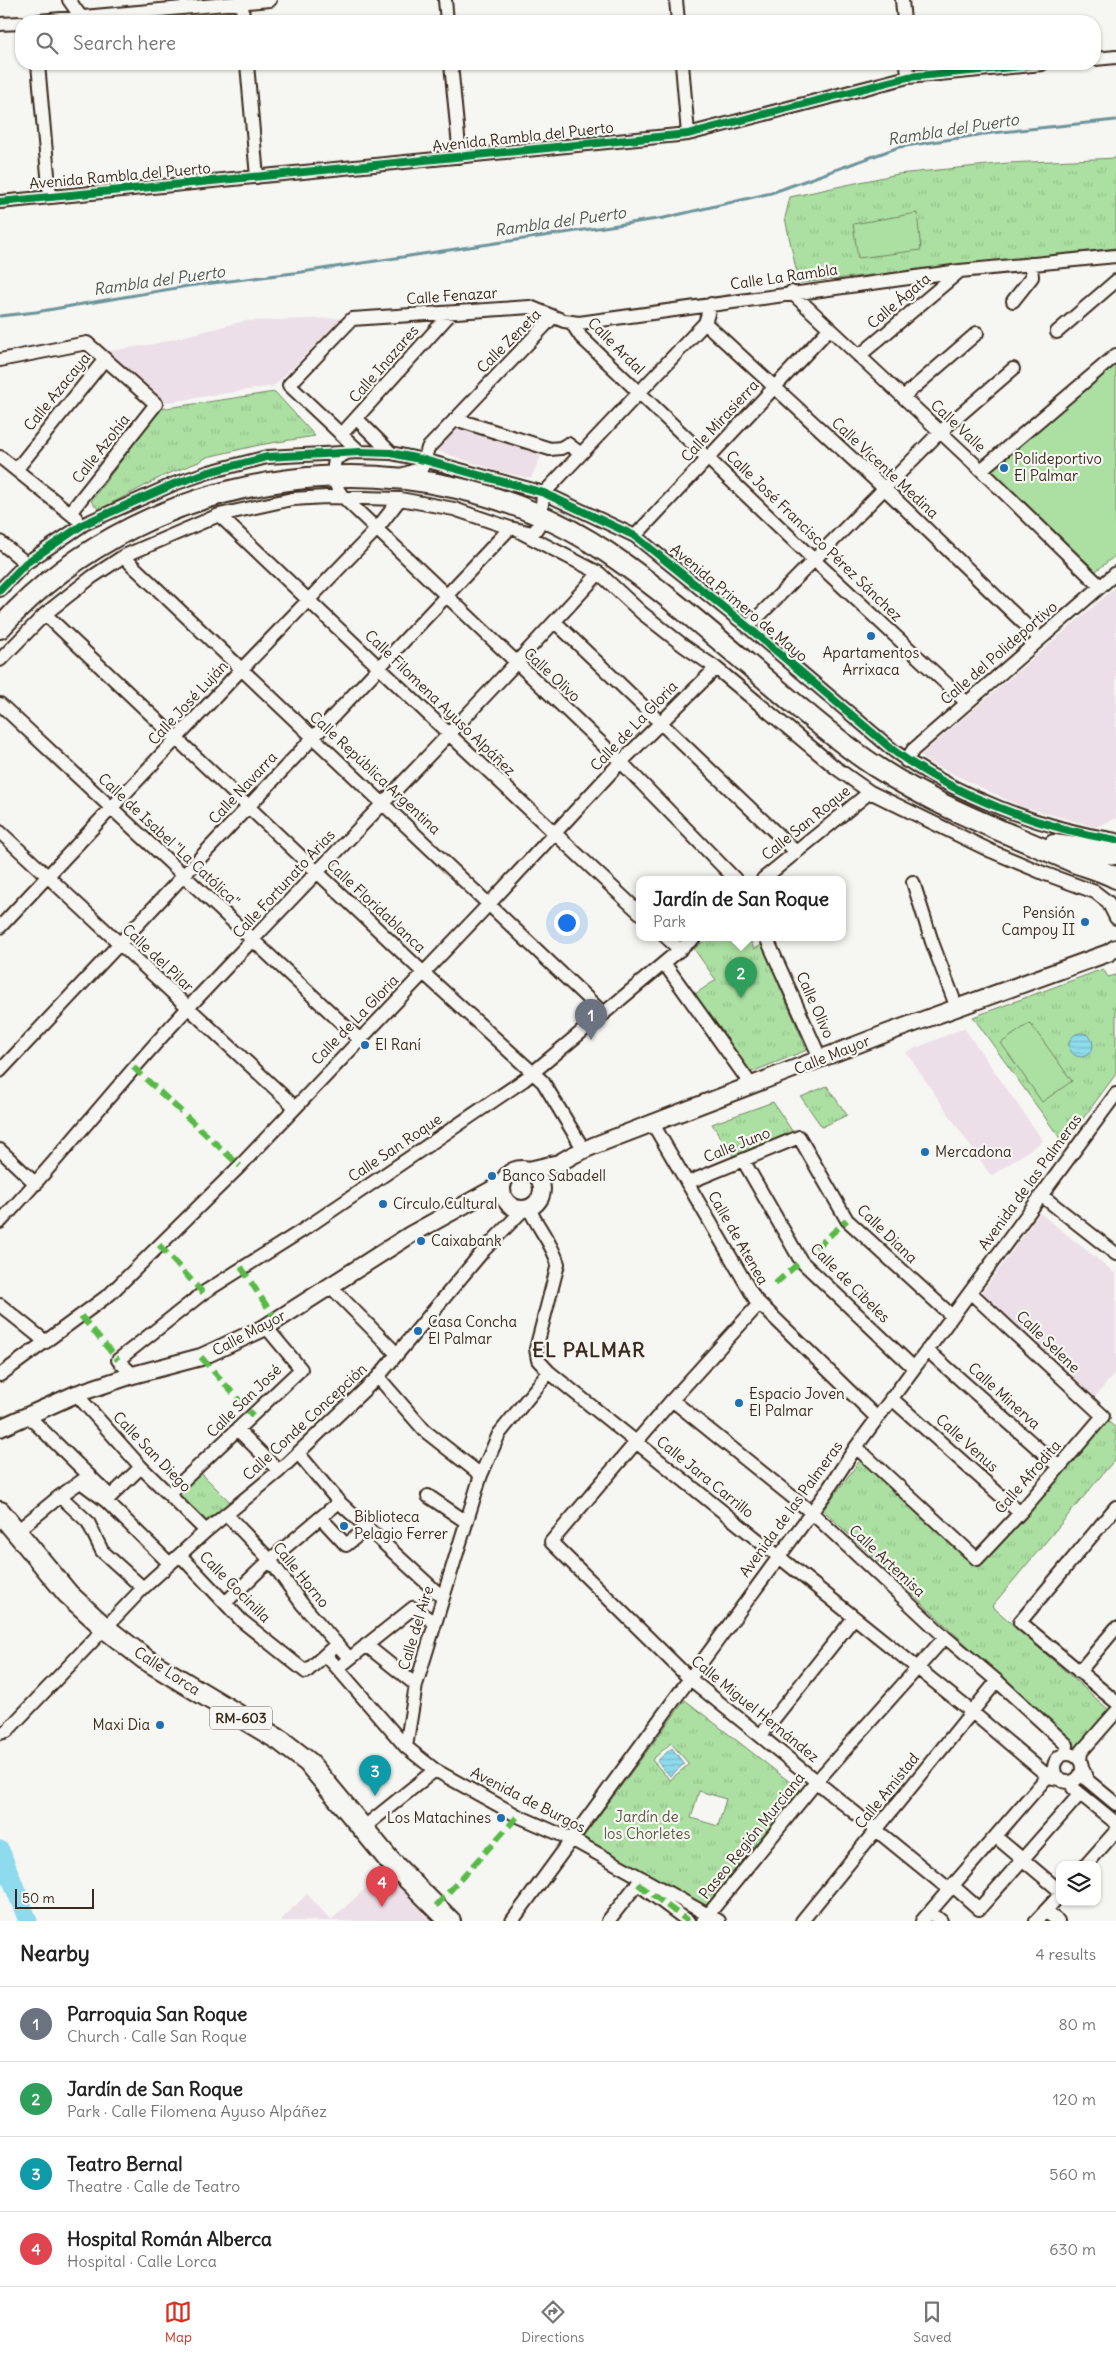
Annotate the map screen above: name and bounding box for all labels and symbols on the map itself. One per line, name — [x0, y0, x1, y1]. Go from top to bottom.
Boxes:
water label: Rambla del Puerto — [886, 109, 1021, 149]
street label: Avenida Rambla del Puerto — [431, 118, 614, 155]
street label: Avenida Rambla del Puerto — [28, 158, 211, 193]
water label: Rambla del Puerto — [493, 202, 628, 240]
street label: Calle La Rambla — [729, 260, 839, 293]
water label: Rambla del Puerto — [92, 261, 227, 299]
street label: Calle Ágata — [863, 268, 935, 333]
street label: Calle Fenazar — [406, 283, 498, 308]
street label: Calle Zeneta — [473, 304, 545, 377]
street label: Calle Ardal — [584, 313, 649, 378]
street label: Calle Inazares — [345, 321, 423, 406]
street label: Calle Azacaya — [19, 348, 94, 435]
street label: Calle Mirasierra — [677, 375, 763, 466]
street label: Calle Valle — [927, 395, 990, 456]
street label: Calle Azohía — [68, 410, 134, 487]
street label: Calle Vicente Medina — [828, 413, 943, 522]
street label: Calle José Francisco Pérez Sánchez — [722, 446, 906, 625]
place label: Polideportivo El Palmar — [1014, 449, 1102, 485]
marker: Polideportivo El Palmar — [998, 462, 1010, 474]
street label: Avenida Primero de Mayo — [667, 540, 812, 666]
street label: Calle del Polideportivo — [936, 597, 1061, 708]
street label: Calle Filomena Ayuso Alpáñez — [361, 626, 520, 780]
marker: Apartamentos Arrixaca — [865, 630, 877, 642]
place label: Apartamentos Arrixaca — [823, 643, 919, 679]
street label: Calle Olivo — [520, 644, 585, 706]
street label: Calle José Luján — [144, 656, 232, 749]
street label: Calle de La Gloria — [586, 676, 682, 775]
street label: Calle República Argentina — [306, 707, 445, 839]
street label: Calle Navarra — [204, 747, 281, 828]
street label: Calle de Isabel "La Católica" — [94, 769, 244, 910]
street label: Calle San Roque — [757, 781, 854, 864]
street label: Calle Fortunato Arias — [228, 825, 339, 942]
street label: Calle Floridablanca — [323, 855, 430, 957]
place label: Pensión Campoy II — [1001, 903, 1075, 939]
your location — [554, 910, 580, 936]
marker: Pensión Campoy II — [1079, 916, 1091, 928]
street label: Calle del Pilar — [119, 920, 198, 996]
pin: 2 — [725, 957, 757, 998]
street label: Calle Olivo — [792, 969, 839, 1041]
street label: Calle de La Gloria — [307, 970, 403, 1069]
pin: 1 — [575, 999, 607, 1040]
street label: Calle Mayor — [791, 1031, 873, 1078]
place label: El Raní — [375, 1035, 421, 1054]
marker: El Raní — [359, 1039, 371, 1051]
street label: Calle San Roque — [344, 1109, 445, 1186]
street label: Avenida de las Palmeras — [974, 1110, 1086, 1254]
street label: Calle Juno — [701, 1123, 773, 1166]
place label: Mercadona — [935, 1142, 1012, 1161]
marker: Mercadona — [919, 1146, 931, 1158]
place label: Banco Sabadell — [502, 1166, 606, 1185]
marker: Banco Sabadell — [486, 1170, 498, 1182]
street label: Calle de Atenea — [704, 1188, 773, 1288]
place label: Círculo Cultural — [393, 1194, 497, 1213]
marker: Círculo Cultural — [377, 1198, 389, 1210]
street label: Calle Diana — [853, 1200, 922, 1267]
place label: Caixabank — [431, 1231, 502, 1250]
marker: Caixabank — [415, 1235, 427, 1247]
street label: Calle de Cibeles — [807, 1239, 894, 1327]
street label: Calle Mayor — [209, 1305, 289, 1360]
street label: Calle Selene — [1012, 1307, 1084, 1377]
place label: Casa Concha El Palmar — [428, 1312, 517, 1348]
marker: Casa Concha El Palmar — [412, 1325, 424, 1337]
district label: EL PALMAR — [532, 1337, 646, 1362]
street label: Calle Minerva — [964, 1358, 1045, 1433]
street label: Calle Conde Concepción — [239, 1359, 371, 1484]
street label: Calle San José — [202, 1360, 285, 1441]
place label: Espacio Joven El Palmar — [749, 1384, 845, 1420]
marker: Espacio Joven El Palmar — [733, 1397, 745, 1409]
street label: Calle San Diego — [109, 1407, 196, 1496]
street label: Calle Venus — [932, 1410, 1003, 1476]
street label: Calle Jara Carrillo — [653, 1431, 758, 1522]
street label: Calle Afrodita — [990, 1436, 1065, 1517]
street label: Avenida de las Palmeras — [735, 1437, 847, 1581]
place label: Biblioteca Pelagio Ferrer — [354, 1507, 448, 1543]
marker: Biblioteca Pelagio Ferrer — [338, 1520, 350, 1532]
street label: Calle Artemisa — [845, 1520, 930, 1601]
street label: Calle Horno — [269, 1538, 334, 1611]
street label: Calle Cocinilla — [196, 1547, 275, 1627]
street label: Calle del Aire — [394, 1583, 437, 1672]
street label: Calle Lorca — [131, 1642, 204, 1699]
street label: Calle Miguel Hernández — [688, 1651, 823, 1766]
road number: RM-603 — [210, 1706, 272, 1730]
place label: Maxi Dia — [93, 1715, 150, 1734]
marker: Maxi Dia — [154, 1719, 166, 1731]
street label: Calle Amistad — [850, 1749, 923, 1832]
pin: 3 — [359, 1755, 391, 1796]
street label: Avenida de Burgos — [468, 1762, 589, 1837]
street label: Paseo Región Murciana — [695, 1768, 809, 1903]
park label: Jardín de los Chorletes — [604, 1807, 690, 1843]
place label: Los Matachines — [387, 1808, 491, 1827]
marker: Los Matachines — [495, 1812, 507, 1824]
pin: 4 — [366, 1866, 398, 1907]
scale bar — [15, 1886, 94, 1909]

